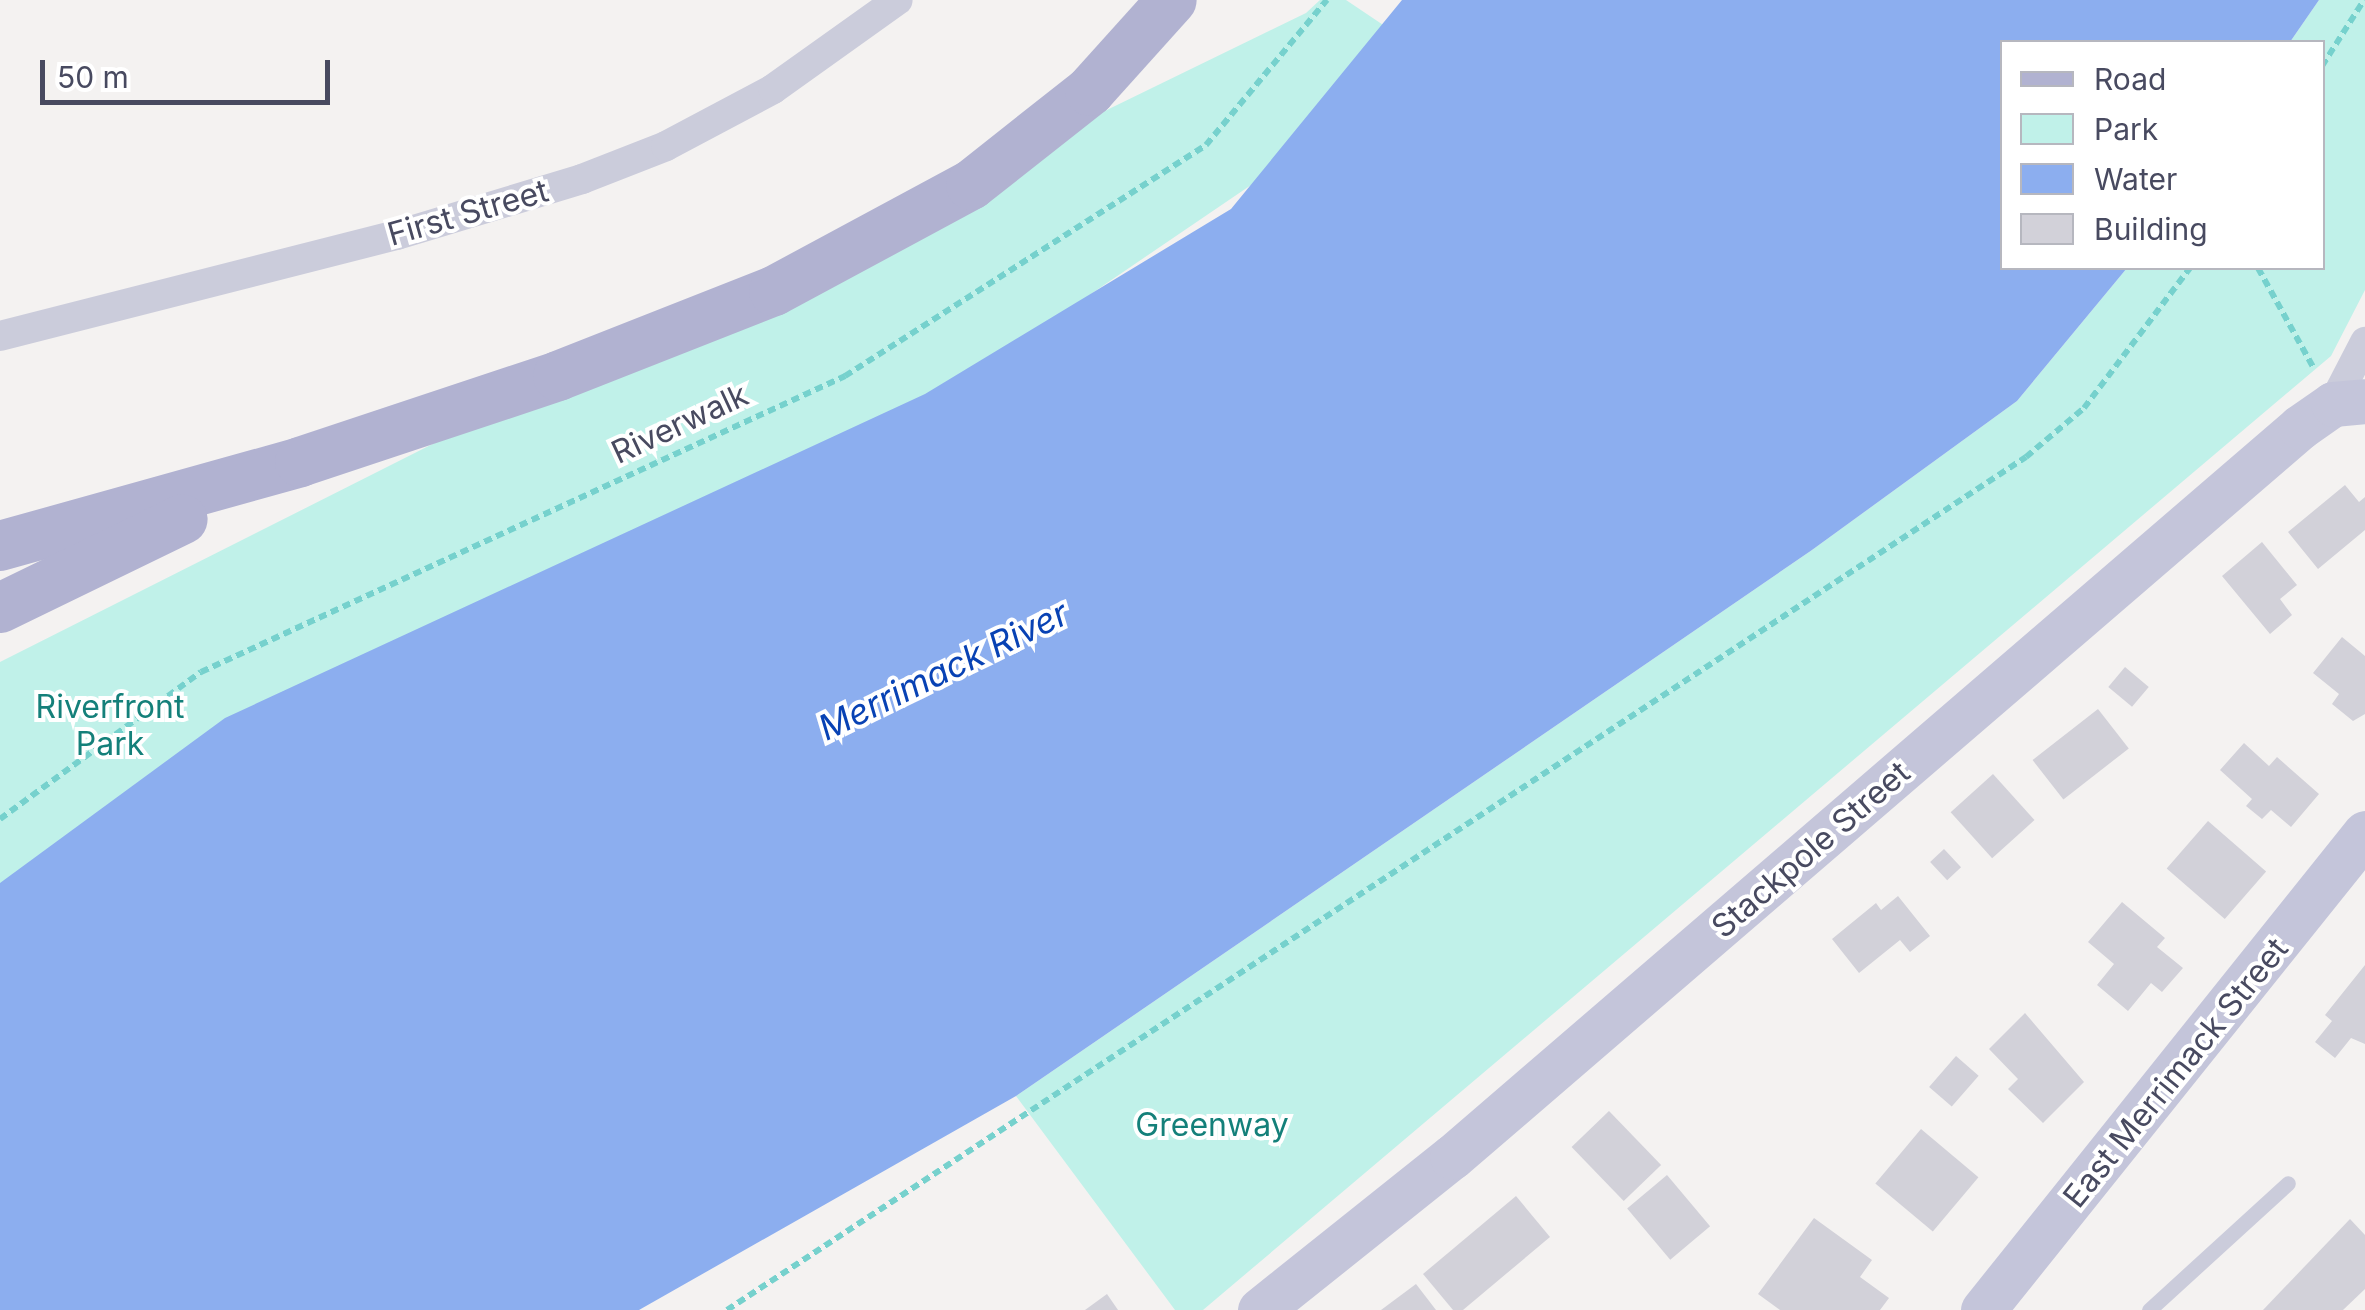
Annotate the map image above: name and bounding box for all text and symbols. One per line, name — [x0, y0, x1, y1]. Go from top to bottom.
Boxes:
scale bar — [45, 40, 335, 102]
legend — [2000, 40, 2325, 270]
text: 50 m — [57, 59, 129, 95]
text: Road — [2094, 61, 2166, 97]
text: Park — [2094, 111, 2158, 147]
text: Water — [2094, 161, 2177, 197]
street label: First Street — [383, 172, 553, 254]
text: Building — [2094, 211, 2208, 247]
street label: Riverwalk — [606, 376, 754, 472]
water label: Merrimack River — [811, 591, 1075, 749]
park label: Riverfront Park — [36, 689, 184, 764]
street label: Stackpole Street — [1704, 754, 1918, 946]
street label: East Merrimack Street — [2056, 931, 2296, 1215]
park label: Greenway — [1135, 1106, 1289, 1144]

